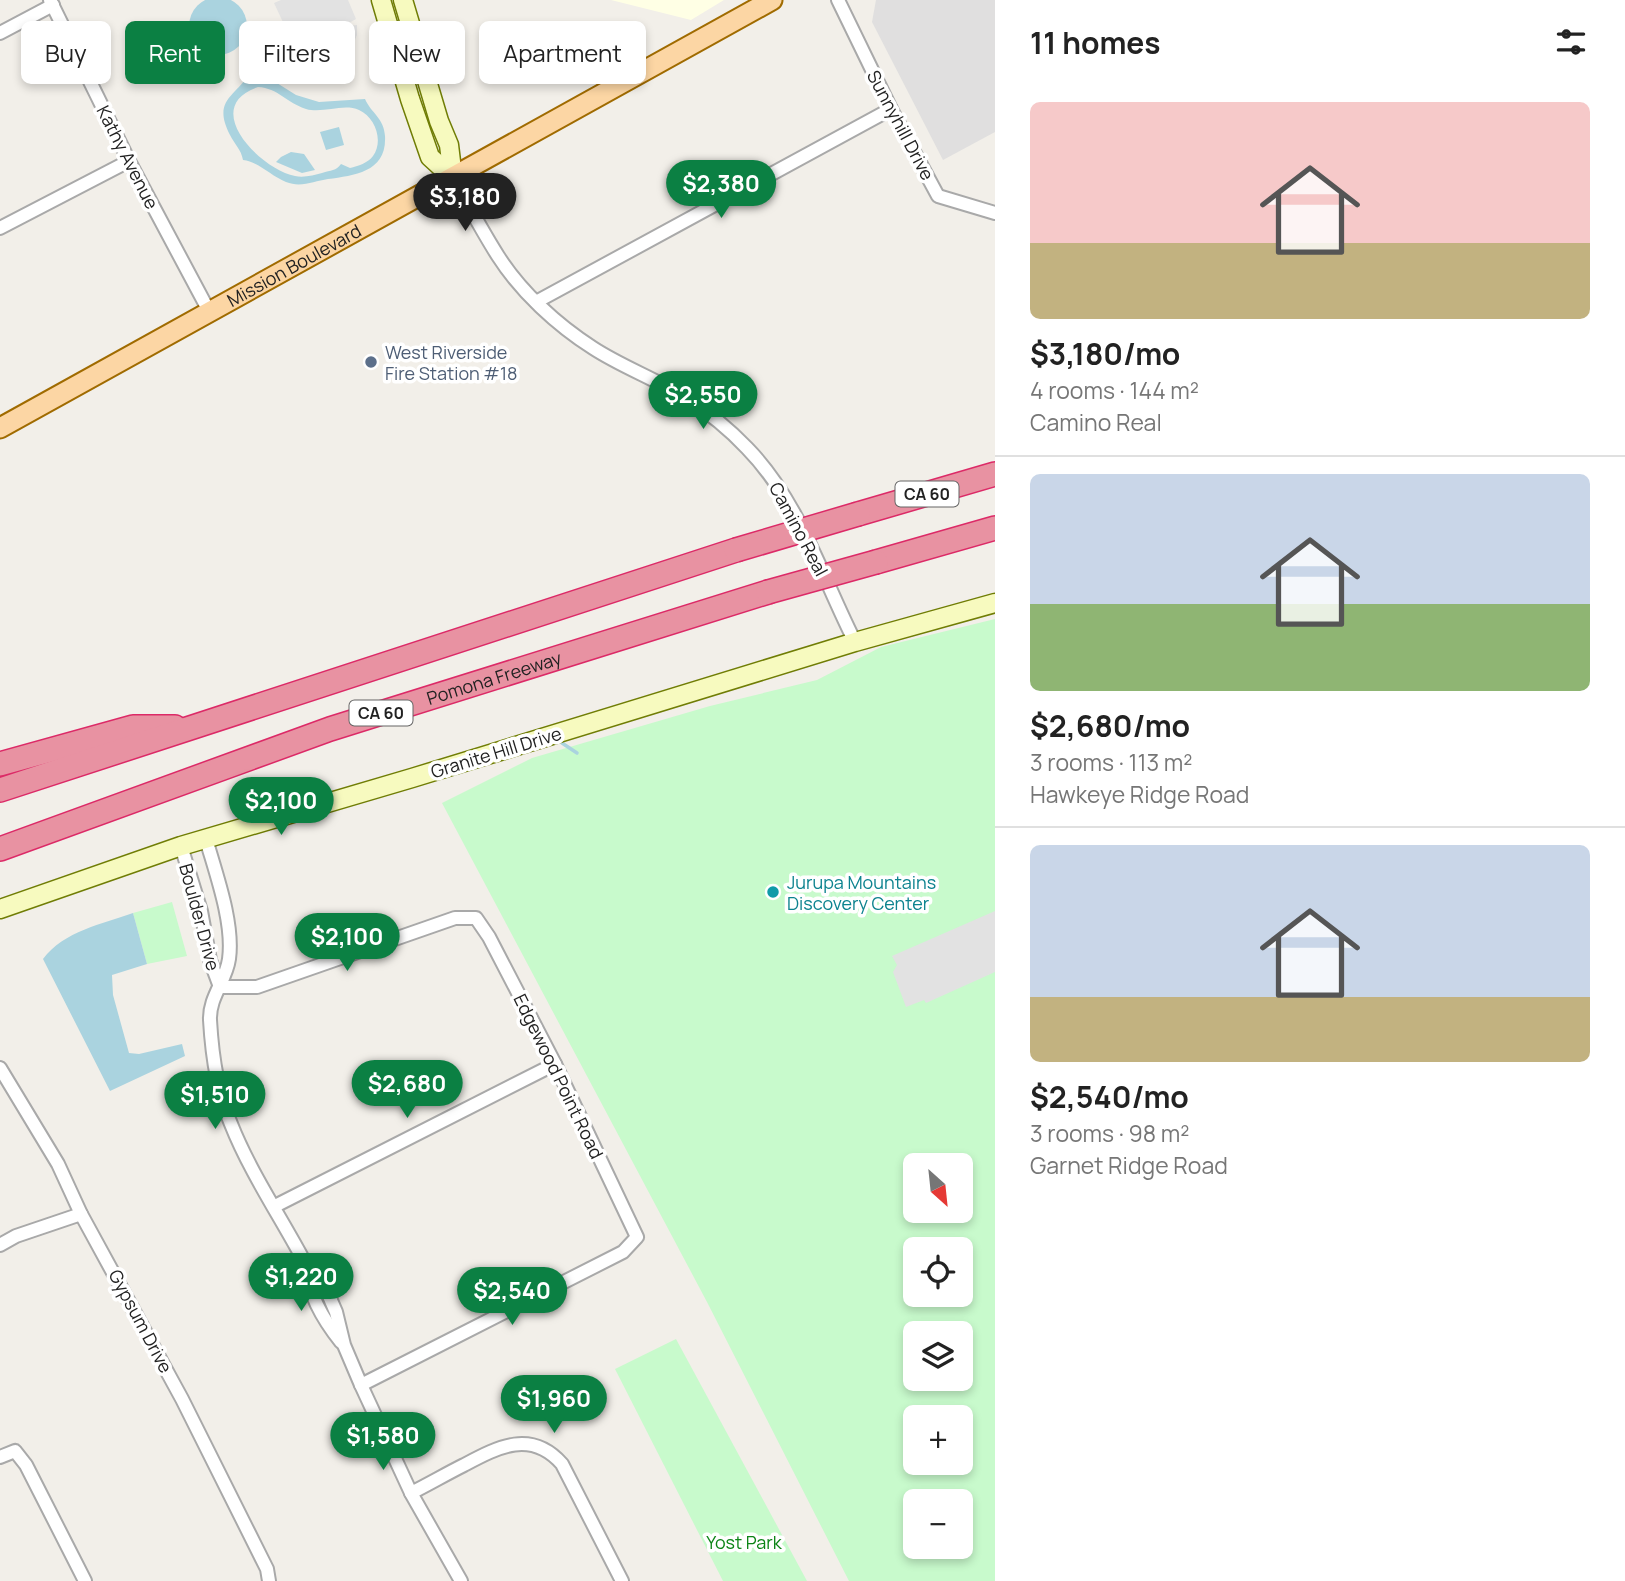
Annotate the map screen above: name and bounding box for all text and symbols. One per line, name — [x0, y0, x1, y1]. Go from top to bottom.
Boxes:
chip: Buy — [21, 21, 111, 84]
chip: Rent — [125, 21, 225, 84]
chip: Filters — [239, 21, 355, 84]
chip: New — [369, 21, 465, 84]
chip: Apartment — [479, 21, 646, 84]
text: 11 homes — [1030, 22, 1161, 63]
icon: filters — [1552, 23, 1590, 61]
street label: Sunnyhill Drive — [862, 66, 940, 184]
street label: Kathy Avenue — [92, 101, 164, 213]
icon: home — [1247, 147, 1373, 273]
pin: $2,380 — [664, 160, 778, 220]
text: $2,380 — [682, 167, 760, 199]
pin: $3,180 — [408, 174, 522, 233]
text: $3,180 — [429, 180, 501, 212]
street label: Mission Boulevard — [223, 218, 365, 312]
text: $3,180/mo — [1030, 333, 1180, 374]
place label: West Riverside Fire Station #18 — [385, 340, 517, 385]
marker: West Riverside Fire Station #18 — [363, 354, 379, 370]
pin: $2,550 — [646, 372, 760, 431]
text: 4 rooms · 144 m² — [1030, 374, 1199, 406]
text: $2,550 — [664, 378, 742, 410]
text: Camino Real — [1030, 406, 1162, 438]
street label: Camino Real — [764, 478, 834, 580]
road number: CA 60 — [895, 481, 958, 506]
icon: home — [1247, 519, 1373, 645]
street label: Pomona Freeway — [424, 645, 565, 710]
road number: CA 60 — [350, 700, 412, 726]
text: $2,680/mo — [1030, 705, 1190, 746]
street label: Granite Hill Drive — [428, 721, 564, 783]
text: 3 rooms · 113 m² — [1030, 746, 1193, 778]
pin: $2,100 — [224, 778, 338, 837]
text: Hawkeye Ridge Road — [1030, 778, 1250, 810]
text: $2,100 — [245, 784, 317, 816]
street label: Boulder Drive — [174, 861, 226, 973]
place label: Jurupa Mountains Discovery Center — [787, 870, 936, 915]
marker: Jurupa Mountains Discovery Center — [765, 884, 781, 900]
icon: home — [1247, 890, 1373, 1016]
pin: $2,100 — [290, 914, 404, 973]
text: $2,100 — [311, 920, 383, 952]
street label: Edgewood Point Road — [509, 990, 609, 1162]
pin: $2,680 — [350, 1060, 464, 1120]
text: $2,680 — [368, 1067, 446, 1099]
pin: $1,510 — [158, 1072, 272, 1131]
text: $2,540/mo — [1030, 1076, 1189, 1117]
text: $1,510 — [180, 1078, 250, 1110]
text: 3 rooms · 98 m² — [1030, 1117, 1190, 1149]
text: Garnet Ridge Road — [1030, 1149, 1228, 1181]
north arrow — [903, 1153, 973, 1223]
map controls — [903, 1153, 973, 1559]
button: locate — [903, 1237, 973, 1307]
pin: $1,220 — [244, 1254, 358, 1313]
text: $1,220 — [264, 1260, 338, 1292]
street label: Gypsum Drive — [104, 1265, 178, 1377]
pin: $2,540 — [455, 1268, 569, 1327]
text: $2,540 — [473, 1274, 551, 1306]
button: layers — [903, 1321, 973, 1391]
pin: $1,960 — [497, 1376, 611, 1435]
text: $1,960 — [517, 1382, 591, 1414]
button: + — [903, 1405, 973, 1475]
pin: $1,580 — [326, 1412, 440, 1472]
text: $1,580 — [346, 1419, 420, 1451]
button: − — [903, 1489, 973, 1559]
park label: Yost Park — [706, 1530, 783, 1554]

